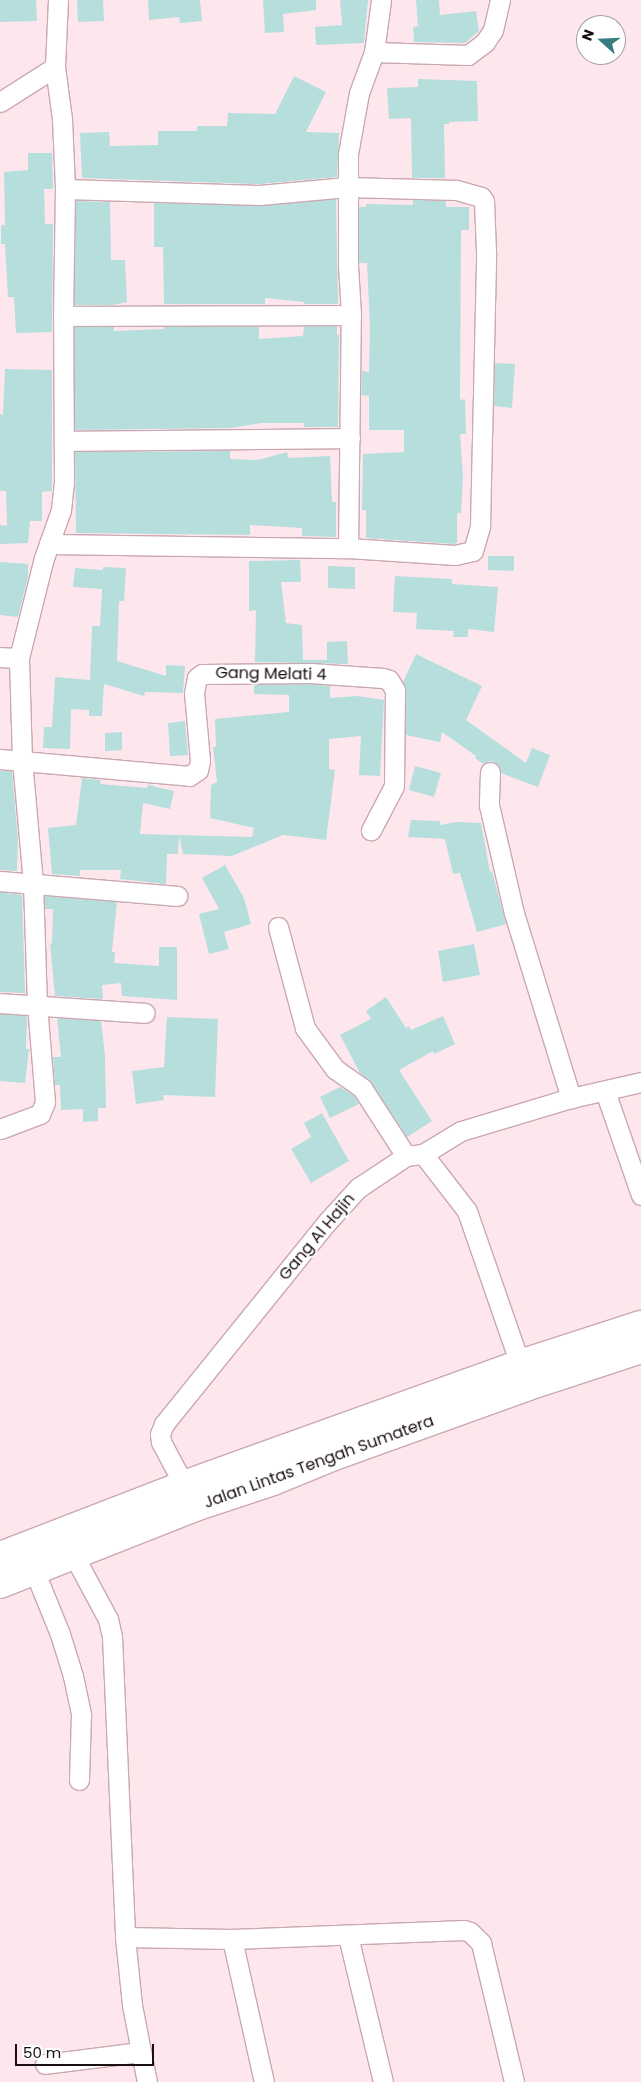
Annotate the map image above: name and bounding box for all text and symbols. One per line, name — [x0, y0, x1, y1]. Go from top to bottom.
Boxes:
north arrow — [576, 15, 626, 65]
text: N — [577, 27, 599, 44]
street label: Gang Melati 4 — [215, 663, 327, 685]
street label: Gang Al Hajin — [275, 1190, 359, 1284]
street label: Jalan Lintas Tengah Sumatera — [201, 1411, 437, 1513]
scale bar — [18, 2034, 156, 2066]
text: 50 m — [23, 2042, 61, 2063]

